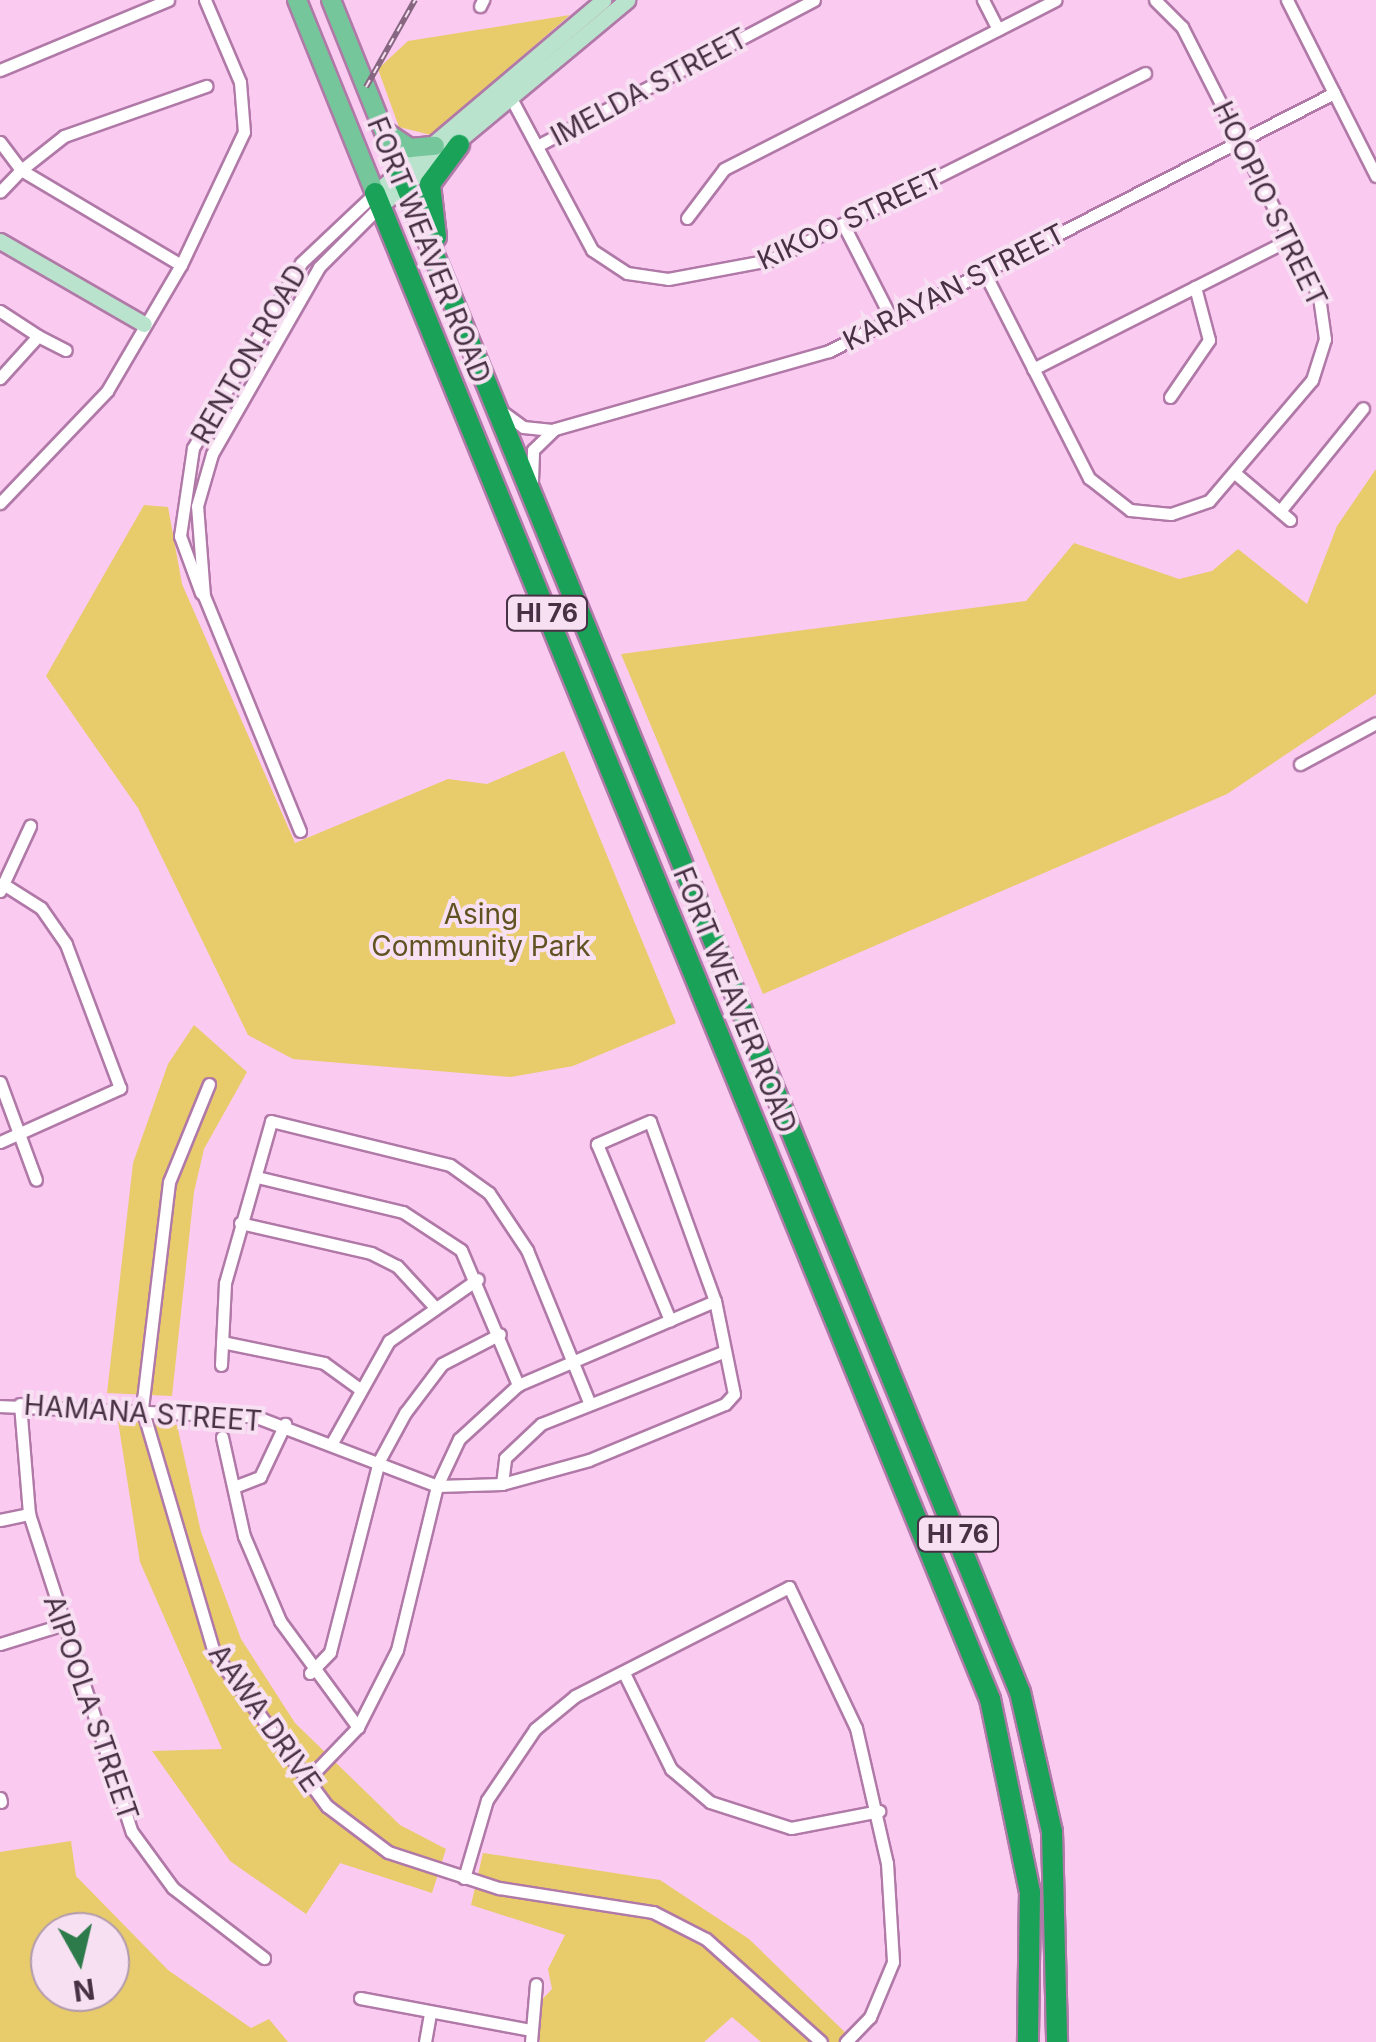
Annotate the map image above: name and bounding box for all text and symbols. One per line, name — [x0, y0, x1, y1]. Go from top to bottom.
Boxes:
street label: IMELDA STREET — [545, 21, 753, 153]
street label: HOOPIO STREET — [1206, 96, 1334, 312]
street label: FORT WEAVER ROAD — [360, 112, 498, 388]
street label: KIKOO STREET — [752, 161, 948, 277]
street label: KARAYAN STREET — [837, 217, 1071, 357]
street label: RENTON ROAD — [184, 258, 314, 450]
road number: HI 76 — [504, 593, 590, 633]
street label: FORT WEAVER ROAD — [666, 862, 804, 1138]
park label: Asing Community Park — [371, 897, 591, 963]
street label: HAMANA STREET — [23, 1388, 263, 1438]
road number: HI 76 — [916, 1514, 1000, 1554]
street label: AIPOOLA STREET — [37, 1591, 145, 1825]
street label: AAWA DRIVE — [202, 1638, 328, 1798]
north arrow — [30, 1912, 130, 2012]
text: N — [71, 1971, 97, 2008]

